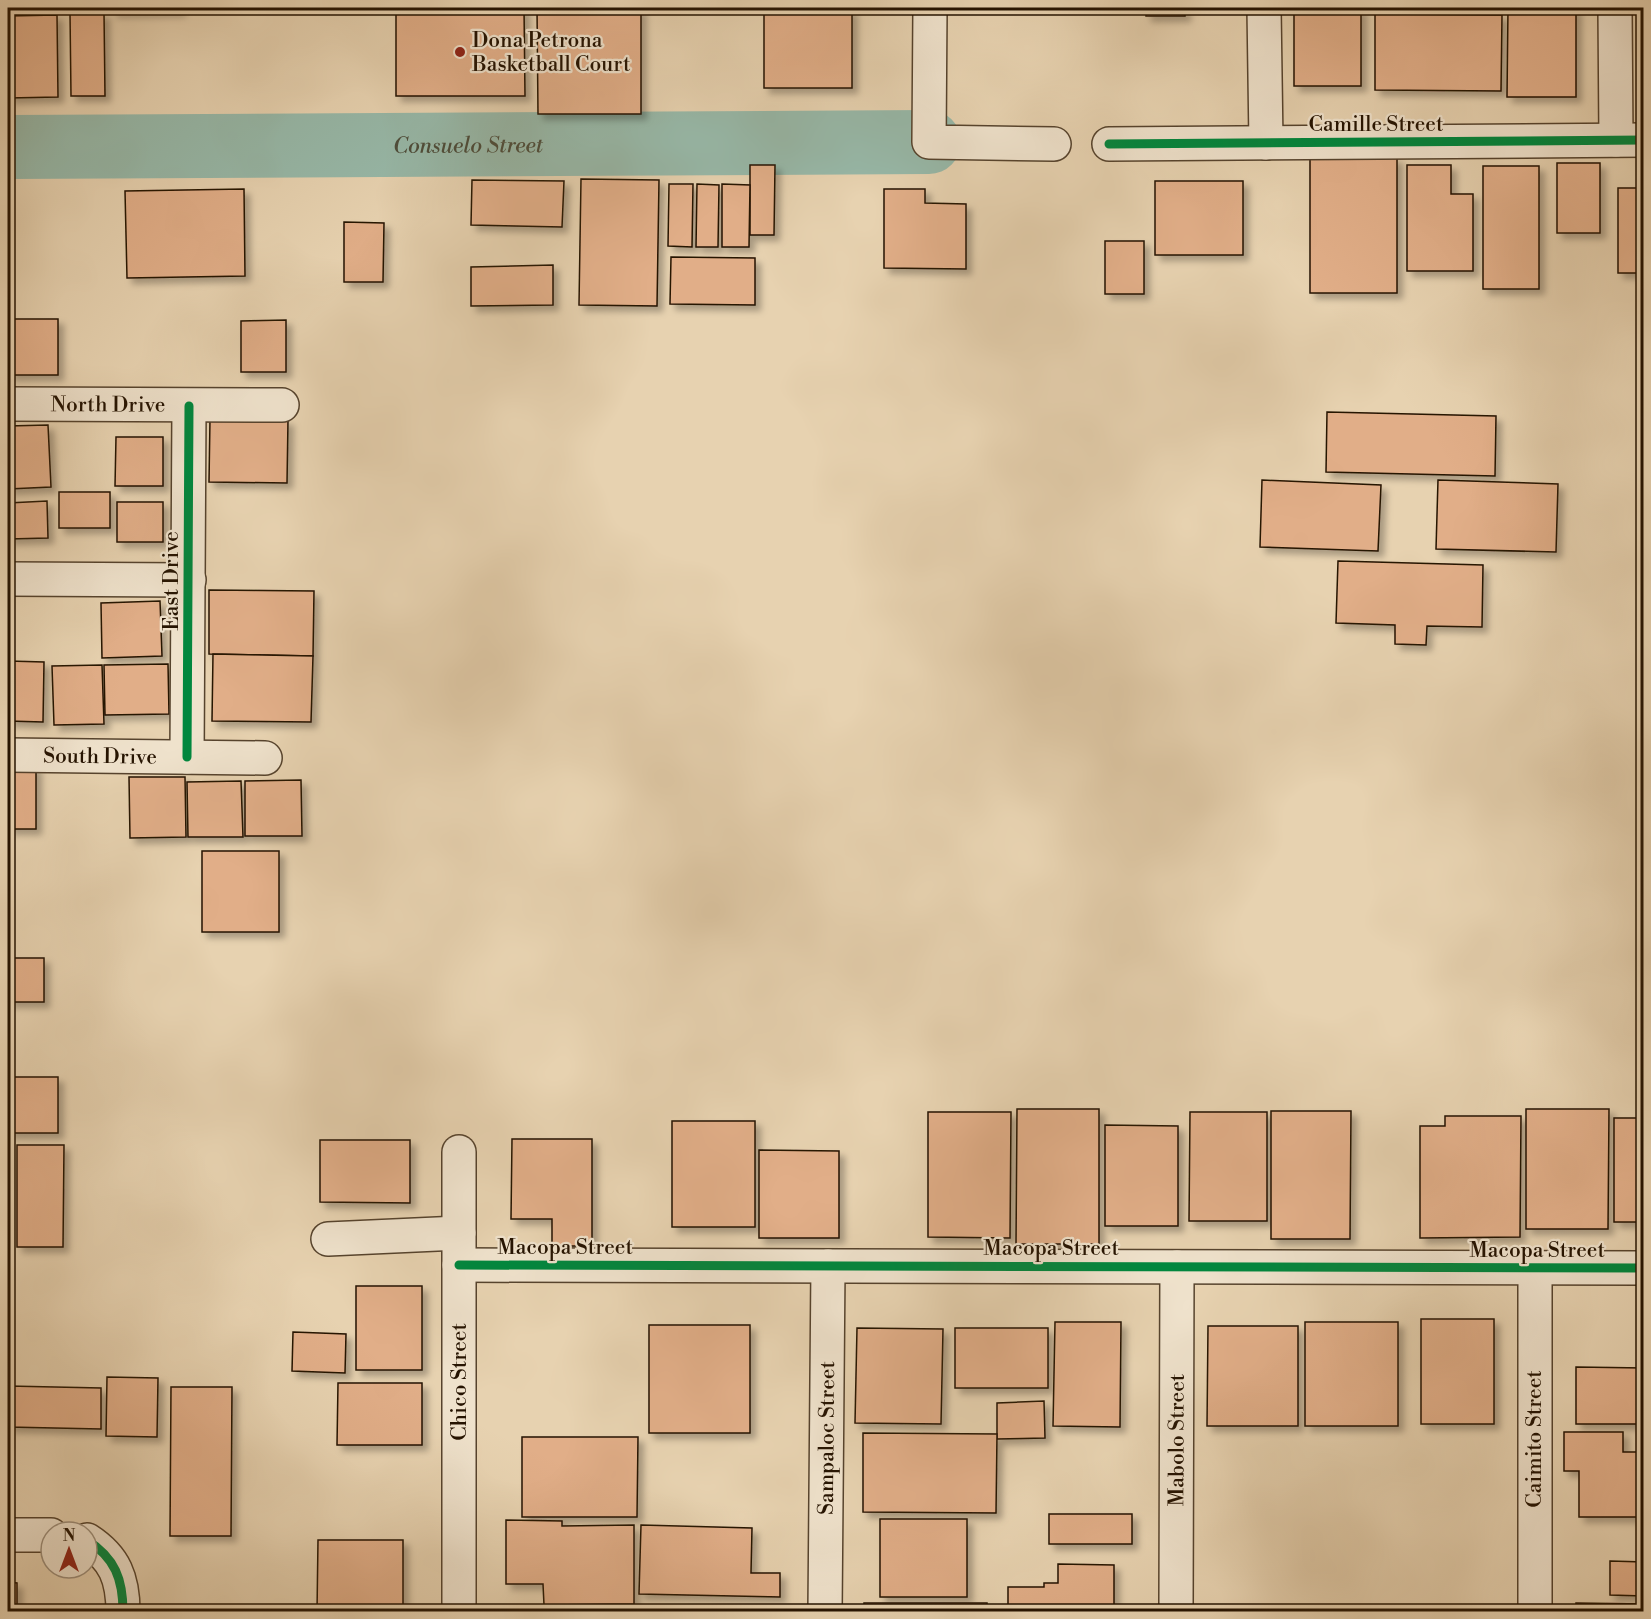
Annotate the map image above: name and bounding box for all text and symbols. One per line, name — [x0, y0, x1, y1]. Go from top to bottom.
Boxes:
place label: Dona Petrona Basketball Court — [471, 28, 631, 78]
marker: Dona Petrona Basketball Court — [453, 45, 467, 59]
street label: Camille Street — [1309, 112, 1444, 138]
water label: Consuelo Street — [393, 132, 544, 160]
street label: North Drive — [50, 392, 165, 419]
street label: East Drive — [159, 531, 185, 631]
street label: South Drive — [43, 743, 157, 771]
street label: Macopa Street — [497, 1235, 633, 1261]
street label: Macopa Street — [983, 1236, 1119, 1262]
street label: Macopa Street — [1469, 1238, 1605, 1264]
street label: Chico Street — [447, 1323, 473, 1441]
street label: Sampaloc Street — [814, 1360, 841, 1515]
street label: Caimito Street — [1522, 1370, 1548, 1508]
street label: Mabolo Street — [1164, 1373, 1191, 1506]
north arrow — [39, 1520, 99, 1580]
text: N — [63, 1526, 76, 1546]

